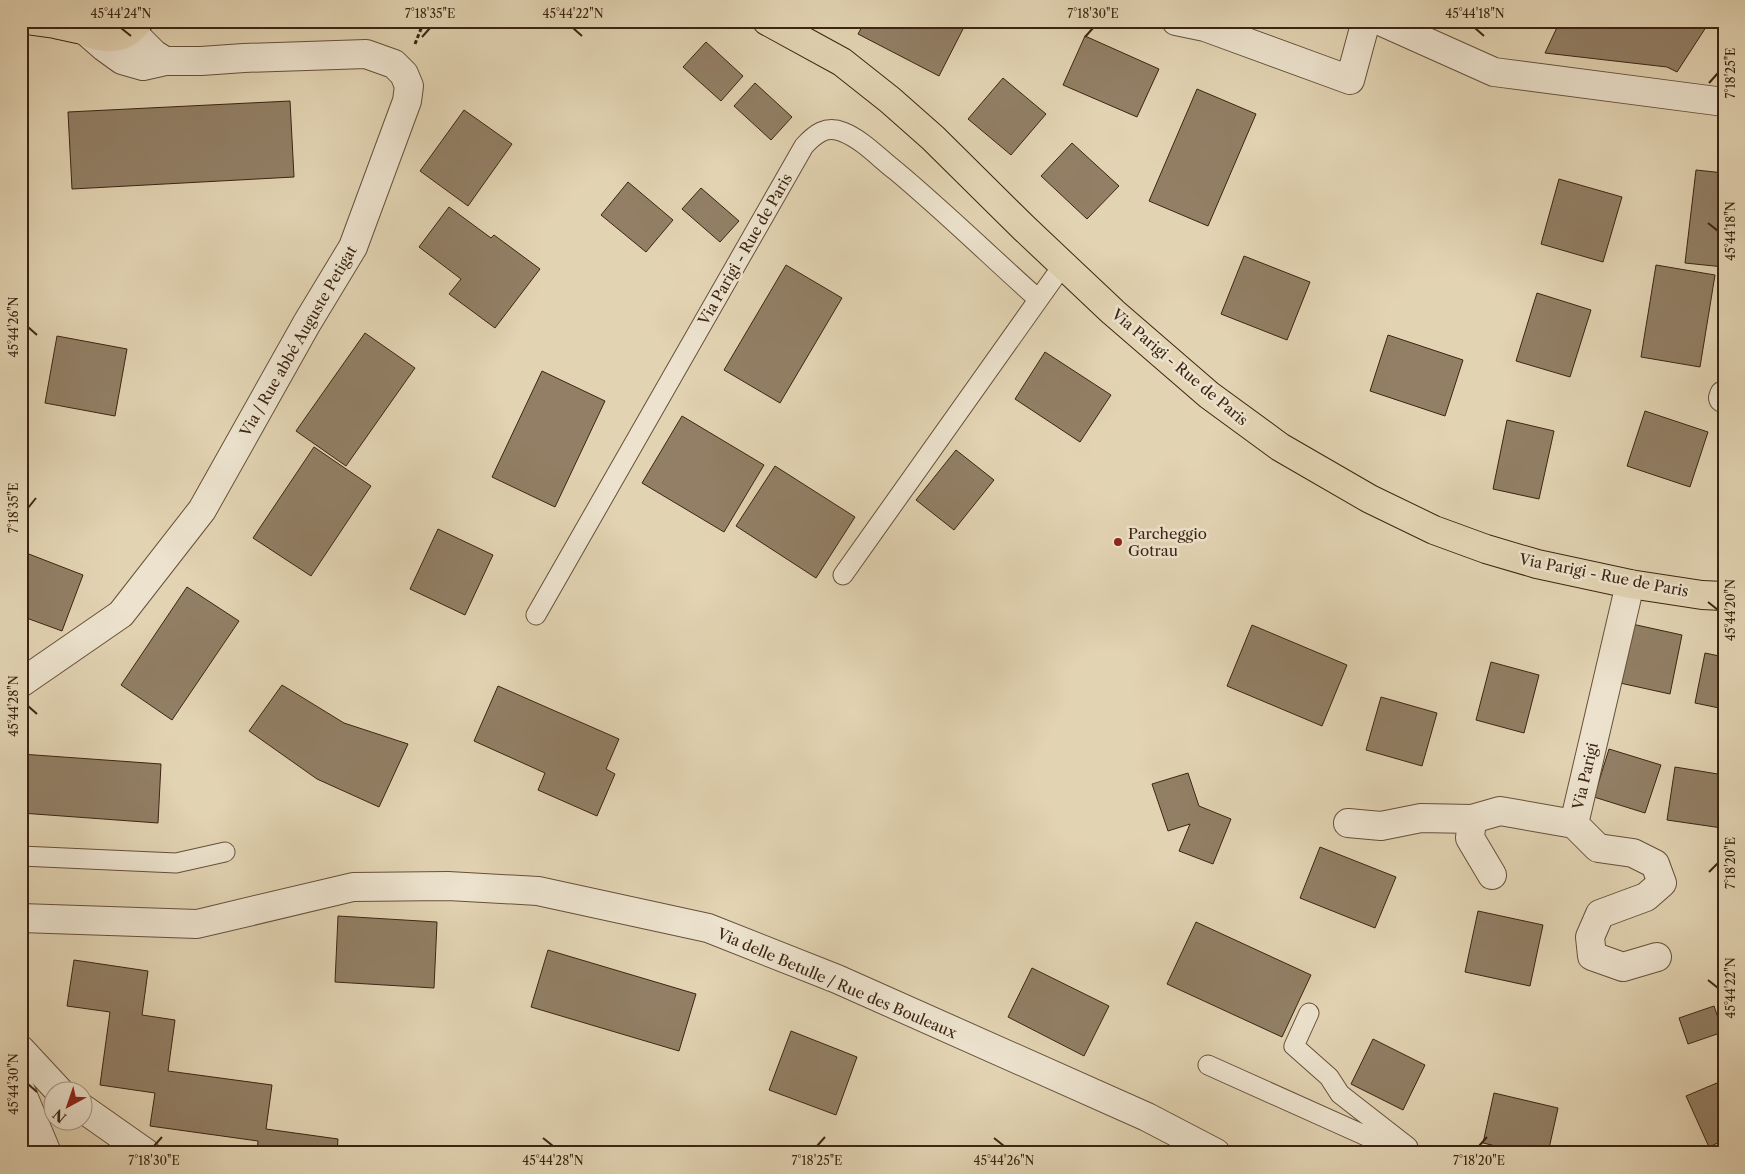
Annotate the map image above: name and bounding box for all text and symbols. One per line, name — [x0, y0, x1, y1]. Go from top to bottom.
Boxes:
text: 45°44'24"N — [90, 6, 152, 21]
text: 7°18'35"E — [405, 6, 455, 21]
text: 45°44'22"N — [542, 6, 604, 21]
text: 7°18'30"E — [1067, 6, 1119, 21]
text: 45°44'18"N — [1445, 6, 1505, 21]
text: 7°18'25"E — [1723, 48, 1738, 98]
street label: Via Parigi - Rue de Paris — [693, 170, 796, 329]
text: 45°44'18"N — [1723, 201, 1738, 261]
street label: Via / Rue abbé Auguste Petigat — [235, 242, 361, 441]
text: 45°44'26"N — [6, 296, 21, 358]
street label: Via Parigi - Rue de Paris — [1107, 304, 1252, 430]
text: 7°18'35"E — [6, 483, 21, 533]
place label: Parcheggio Gotrau — [1128, 524, 1207, 560]
marker: Parcheggio Gotrau — [1112, 536, 1124, 548]
street label: Via Parigi - Rue de Paris — [1517, 549, 1690, 601]
text: 45°44'20"N — [1723, 579, 1738, 641]
text: 45°44'28"N — [6, 675, 21, 737]
street label: Via Parigi — [1568, 740, 1602, 812]
text: 7°18'20"E — [1723, 837, 1738, 889]
street label: Via delle Betulle / Rue des Bouleaux — [713, 923, 960, 1042]
text: 45°44'22"N — [1723, 957, 1738, 1019]
text: 45°44'30"N — [6, 1053, 21, 1115]
north arrow — [42, 1082, 92, 1132]
text: N — [49, 1105, 70, 1127]
text: 7°18'30"E — [128, 1153, 180, 1168]
text: 45°44'28"N — [522, 1153, 584, 1168]
text: 7°18'25"E — [792, 1153, 842, 1168]
text: 45°44'26"N — [973, 1153, 1035, 1168]
text: 7°18'20"E — [1453, 1153, 1505, 1168]

